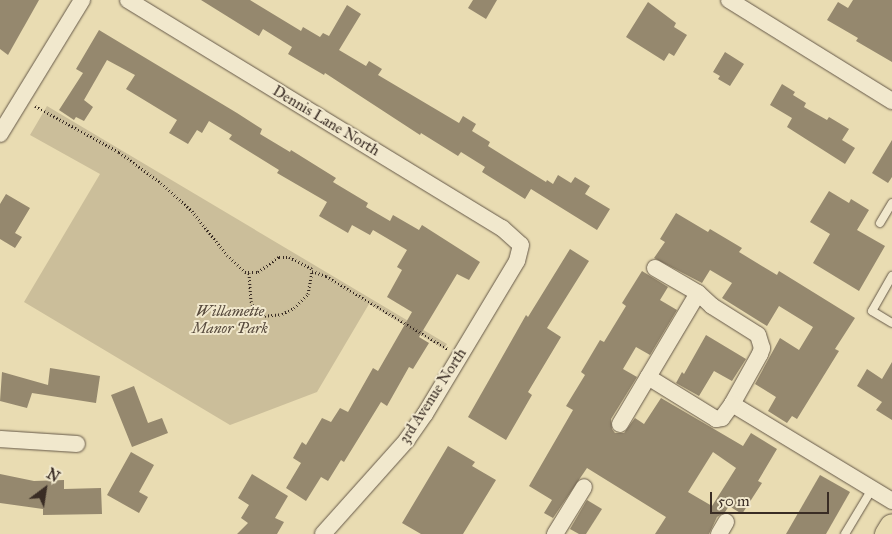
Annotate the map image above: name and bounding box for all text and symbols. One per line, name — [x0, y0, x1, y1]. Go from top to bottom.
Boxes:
street label: Dennis Lane North — [269, 82, 383, 160]
park label: Willamette Manor Park — [192, 302, 268, 337]
street label: 3rd Avenue North — [396, 345, 470, 447]
north arrow — [20, 464, 70, 514]
text: N — [44, 465, 62, 486]
scale bar — [712, 482, 831, 514]
text: 50 m — [718, 492, 750, 510]

